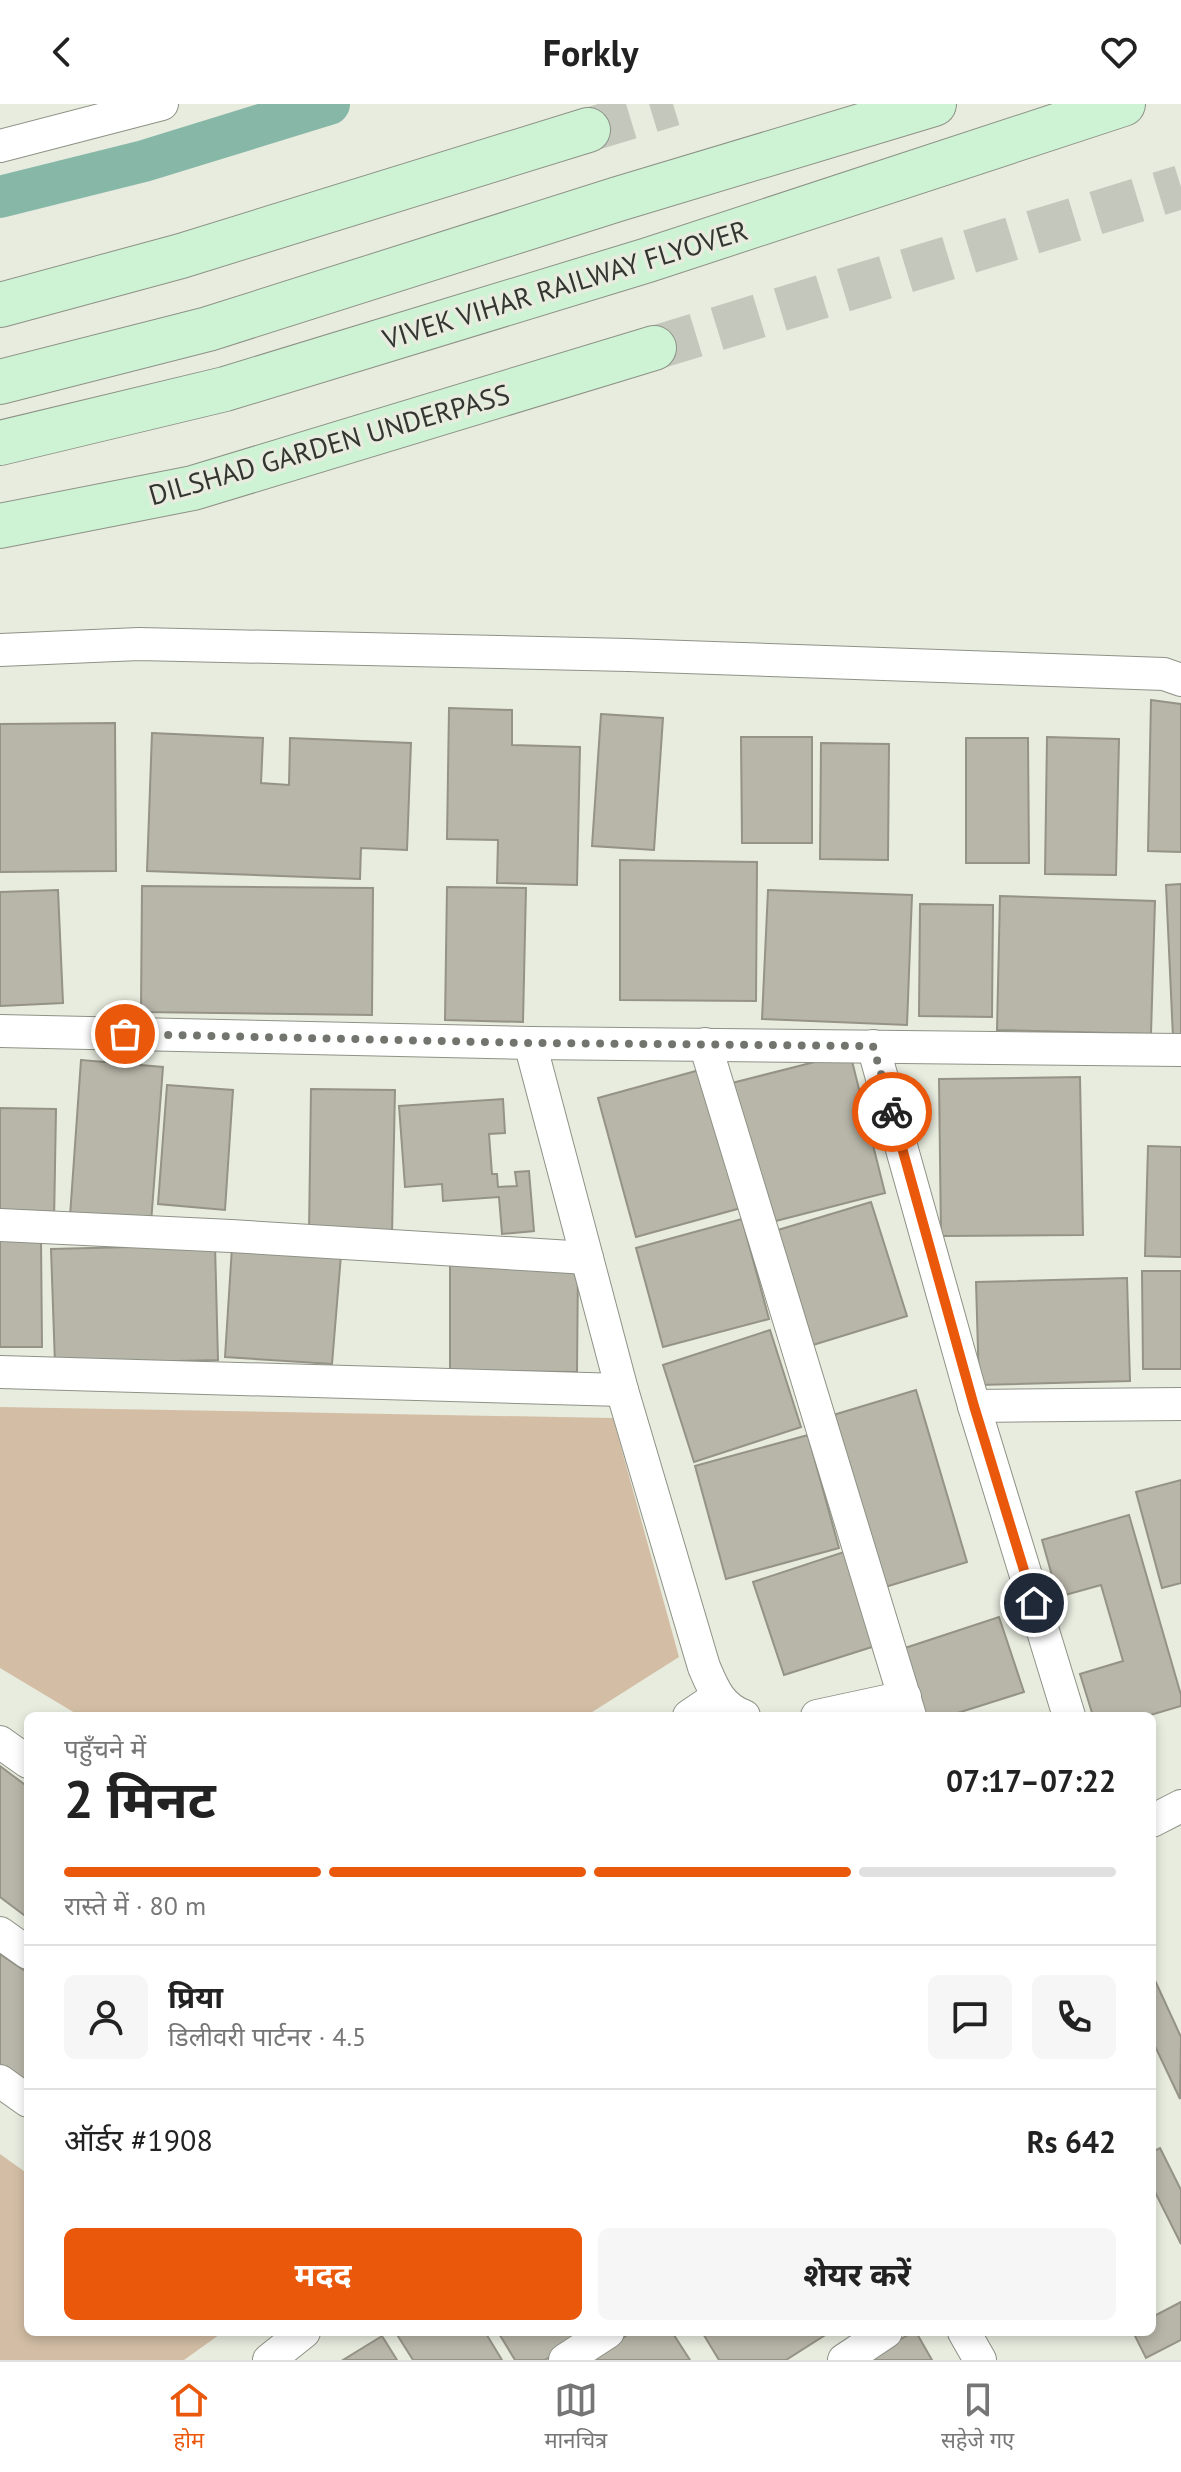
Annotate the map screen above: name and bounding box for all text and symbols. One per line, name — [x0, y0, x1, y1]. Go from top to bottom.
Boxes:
text: Forkly — [543, 29, 638, 76]
icon: back — [40, 30, 84, 74]
icon: heart — [1097, 30, 1141, 74]
street label: VIVEK VIHAR RAILWAY FLYOVER — [377, 211, 752, 358]
street label: DILSHAD GARDEN UNDERPASS — [144, 375, 514, 513]
pin — [91, 1000, 159, 1068]
icon: bag — [103, 1012, 147, 1056]
courier — [852, 1072, 932, 1152]
icon: bike — [870, 1090, 914, 1134]
pin — [1000, 1569, 1068, 1637]
icon: home — [1012, 1581, 1056, 1625]
text: पहुँचने में — [64, 1732, 146, 1765]
text: 07:17–07:22 — [946, 1761, 1116, 1800]
text: 2 मिनट — [64, 1765, 216, 1832]
text: रास्ते में · 80 m — [64, 1889, 206, 1922]
button: person — [64, 1975, 148, 2059]
button: chat — [928, 1975, 1012, 2059]
button: phone — [1032, 1975, 1116, 2059]
text: प्रिया — [168, 1977, 223, 2016]
text: डिलीवरी पार्टनर · 4.5 — [168, 2020, 366, 2053]
text: ऑर्डर #1908 — [64, 2120, 213, 2159]
text: Rs 642 — [1027, 2122, 1116, 2161]
button: मदद — [64, 2228, 582, 2320]
button: शेयर करें — [598, 2228, 1116, 2320]
tab: होम — [167, 2378, 211, 2457]
tab: मानचित्र — [544, 2378, 607, 2457]
tab: सहेजे गए — [941, 2378, 1014, 2457]

